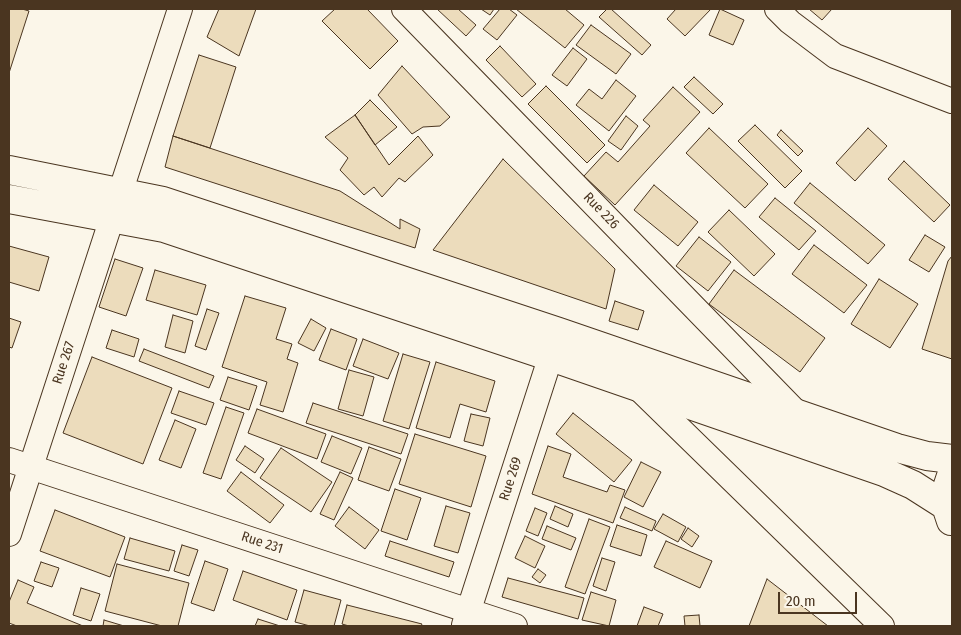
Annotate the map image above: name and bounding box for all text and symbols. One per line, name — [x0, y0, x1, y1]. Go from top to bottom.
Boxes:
street label: Rue 226 — [580, 189, 622, 233]
street label: Rue 267 — [49, 340, 79, 386]
street label: Rue 269 — [496, 455, 526, 503]
street label: Rue 231 — [239, 528, 285, 558]
scale bar — [781, 582, 860, 614]
text: 20 m — [786, 592, 816, 610]

